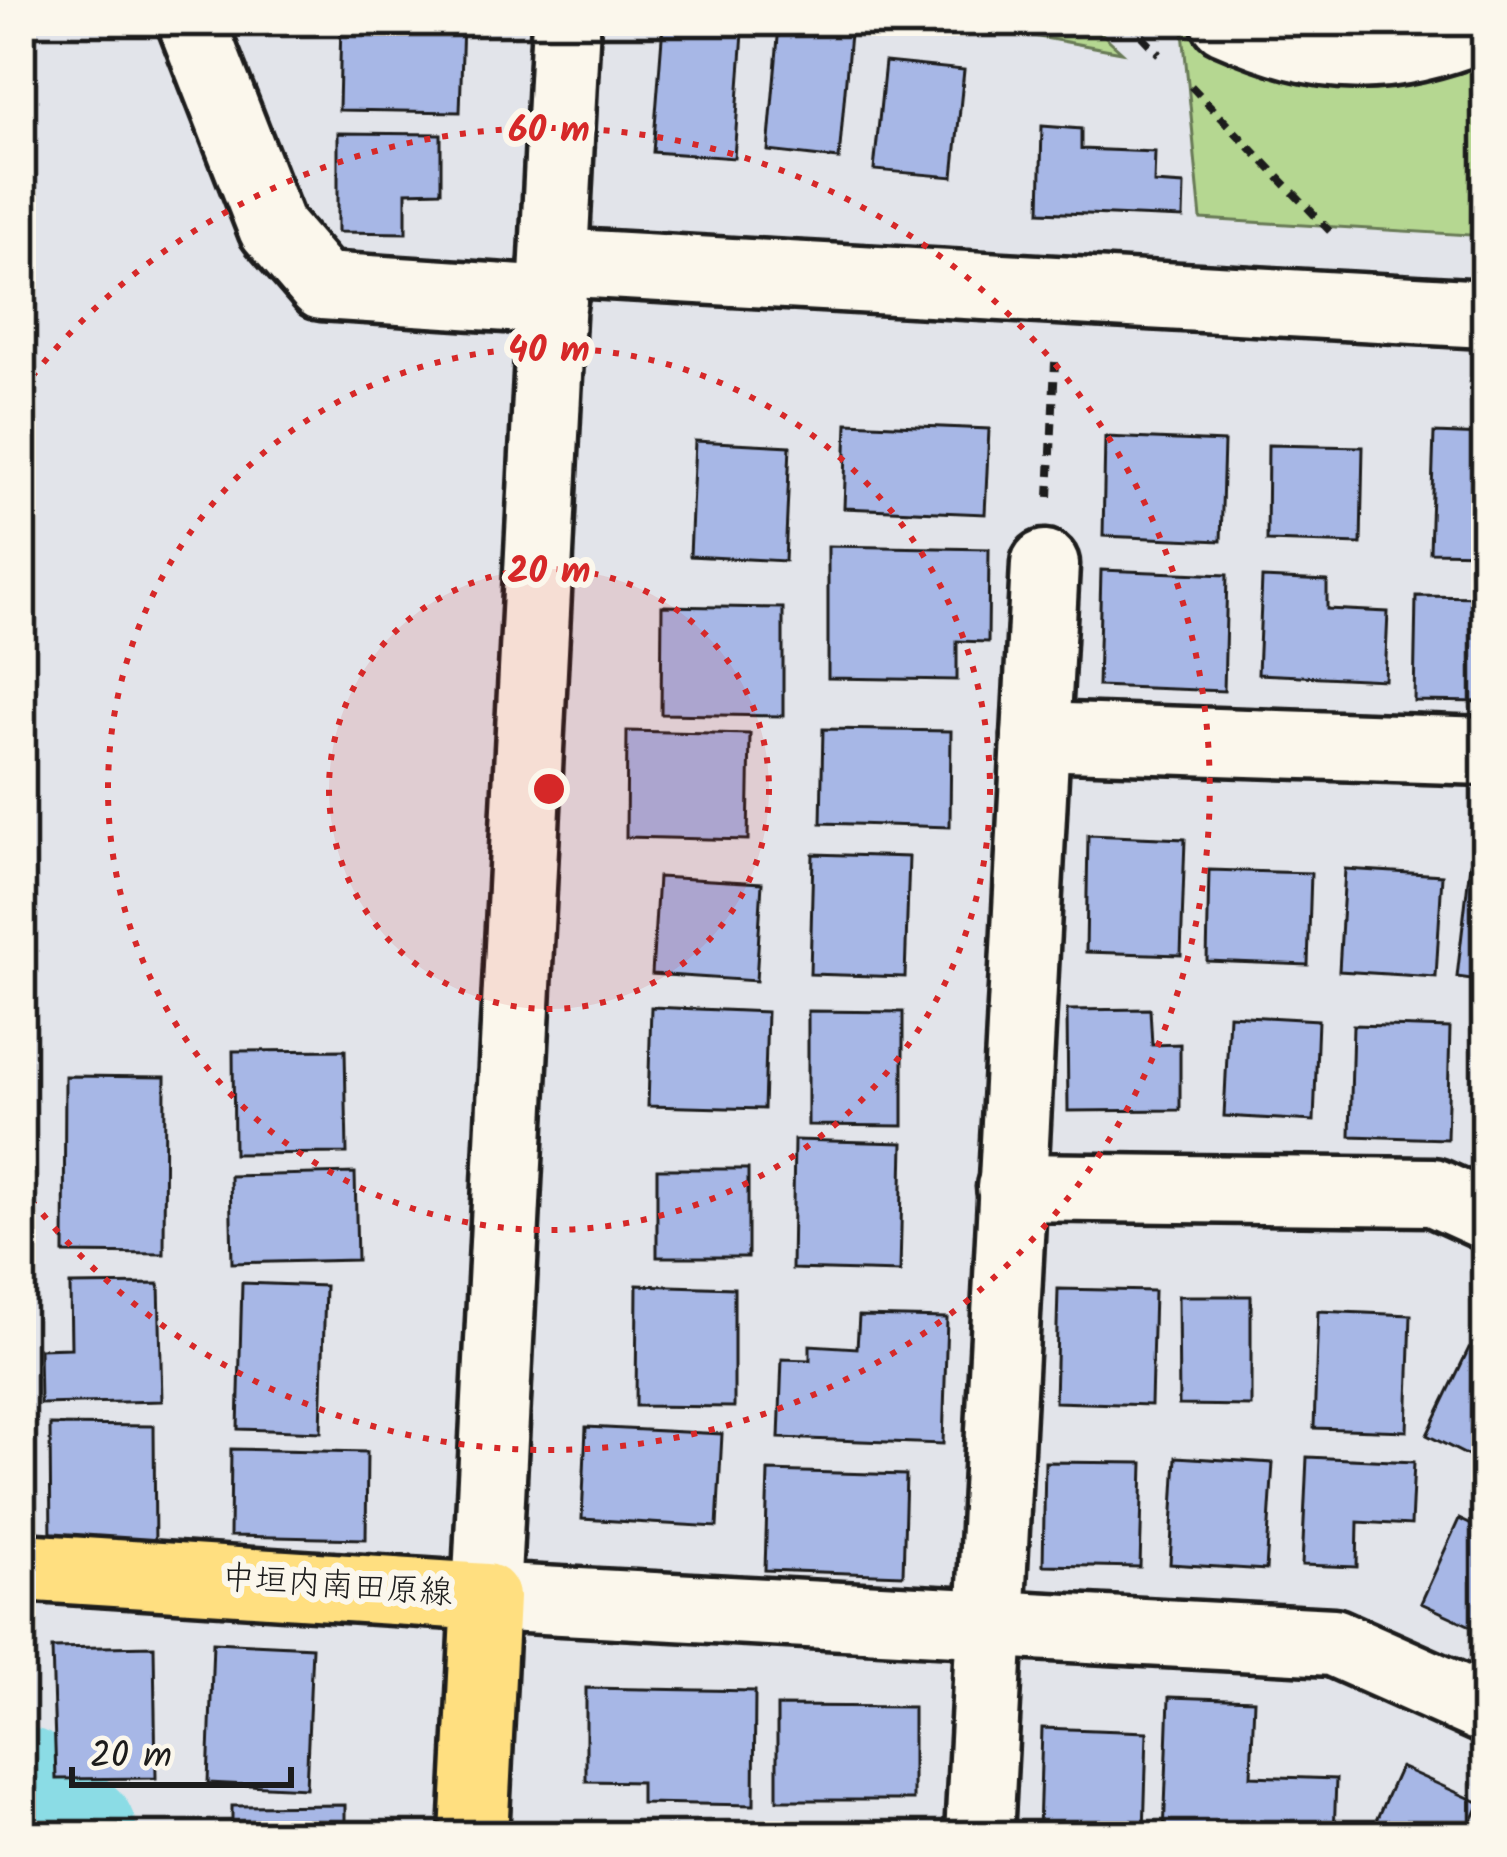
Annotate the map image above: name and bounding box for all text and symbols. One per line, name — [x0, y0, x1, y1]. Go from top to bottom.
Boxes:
text: 60 m — [508, 103, 590, 160]
text: 40 m — [508, 323, 590, 380]
text: 20 m — [508, 544, 590, 601]
centre of rings — [528, 768, 570, 810]
street label: 中垣内南田原線 — [220, 1553, 454, 1621]
scale bar — [72, 1713, 291, 1787]
text: 20 m — [90, 1729, 172, 1786]

